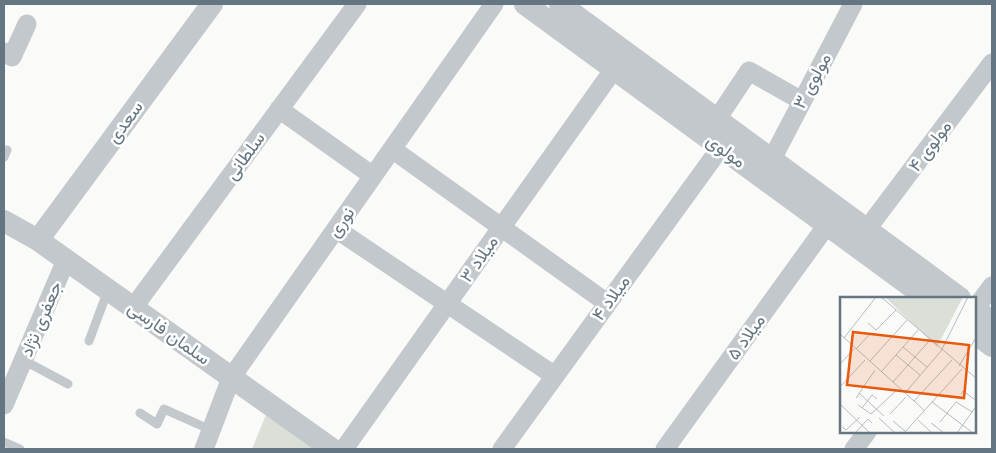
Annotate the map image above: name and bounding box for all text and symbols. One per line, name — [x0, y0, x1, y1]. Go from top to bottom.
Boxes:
street label: مولوی ۳ — [788, 49, 836, 113]
street label: سعدی — [102, 97, 148, 147]
street label: مولوی ۴ — [904, 116, 956, 176]
street label: سلطانی — [220, 128, 270, 184]
street label: مولوی — [702, 129, 750, 173]
street label: نوری — [323, 203, 359, 241]
street label: میلاد ۳ — [455, 231, 503, 287]
street label: میلاد ۴ — [587, 271, 635, 325]
street label: جعفری نژاد — [15, 278, 67, 360]
street label: سلمان فارسی — [124, 297, 214, 369]
inset map — [840, 297, 976, 433]
street label: میلاد ۵ — [722, 310, 770, 364]

